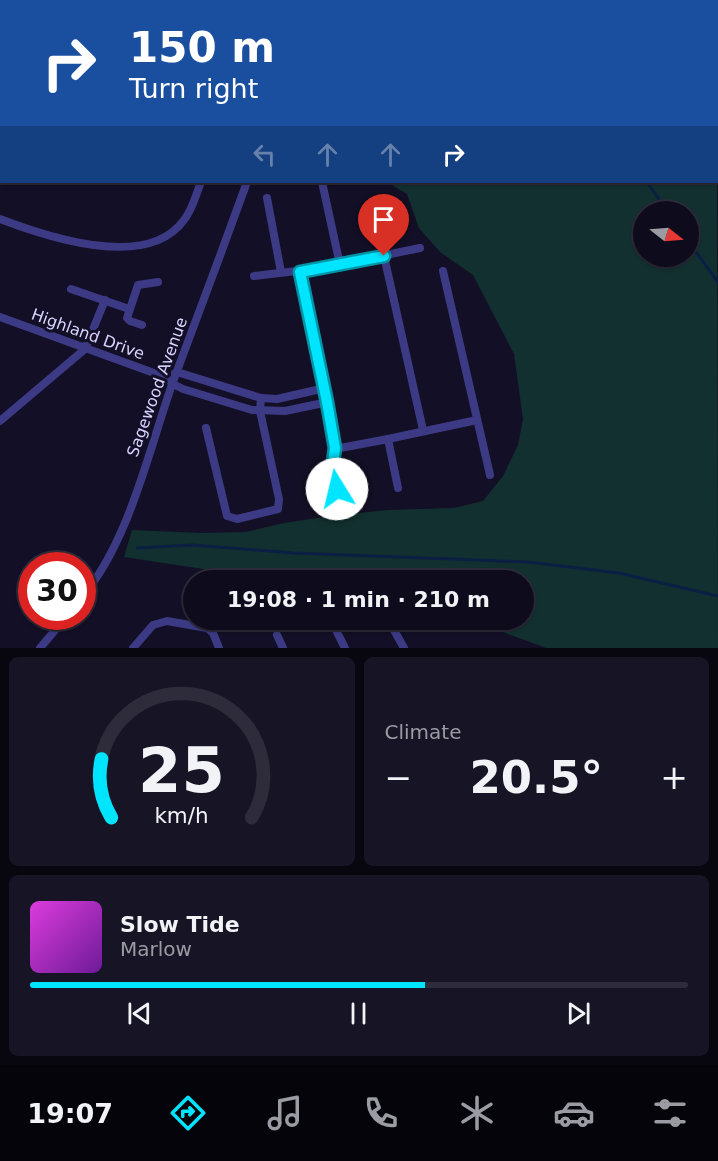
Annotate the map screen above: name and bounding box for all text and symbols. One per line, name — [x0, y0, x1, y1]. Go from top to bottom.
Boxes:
text: 150 m — [129, 23, 275, 72]
icon: right — [30, 24, 108, 102]
text: Turn right — [129, 73, 258, 104]
icon: left — [248, 138, 281, 171]
icon: ahead — [311, 138, 344, 171]
icon: ahead — [374, 138, 407, 171]
icon: right — [437, 138, 470, 171]
pin — [358, 194, 409, 256]
north arrow — [633, 201, 699, 267]
map controls — [633, 201, 699, 267]
icon: arrive — [367, 203, 400, 236]
street label: Highland Drive — [29, 305, 147, 363]
street label: Sagewood Avenue — [123, 315, 191, 459]
position arrow — [305, 457, 369, 521]
speed limit sign: 30 — [18, 552, 96, 630]
text: 19:08 · 1 min · 210 m — [227, 587, 490, 612]
text: Climate — [385, 720, 461, 744]
text: 25 — [138, 734, 225, 807]
text: 20.5° — [469, 751, 603, 804]
text: − — [385, 758, 412, 797]
text: + — [660, 758, 688, 797]
text: km/h — [155, 804, 209, 829]
text: Slow Tide — [120, 912, 240, 937]
text: Marlow — [120, 937, 192, 961]
icon: previous — [123, 997, 156, 1030]
icon: pause — [342, 997, 375, 1030]
icon: next — [562, 997, 595, 1030]
icon: directions — [167, 1092, 209, 1134]
icon: music — [264, 1092, 306, 1134]
icon: phone — [360, 1092, 402, 1134]
icon: climate — [456, 1092, 498, 1134]
icon: car — [553, 1092, 595, 1134]
icon: filters — [649, 1092, 691, 1134]
text: 19:07 — [27, 1098, 113, 1129]

